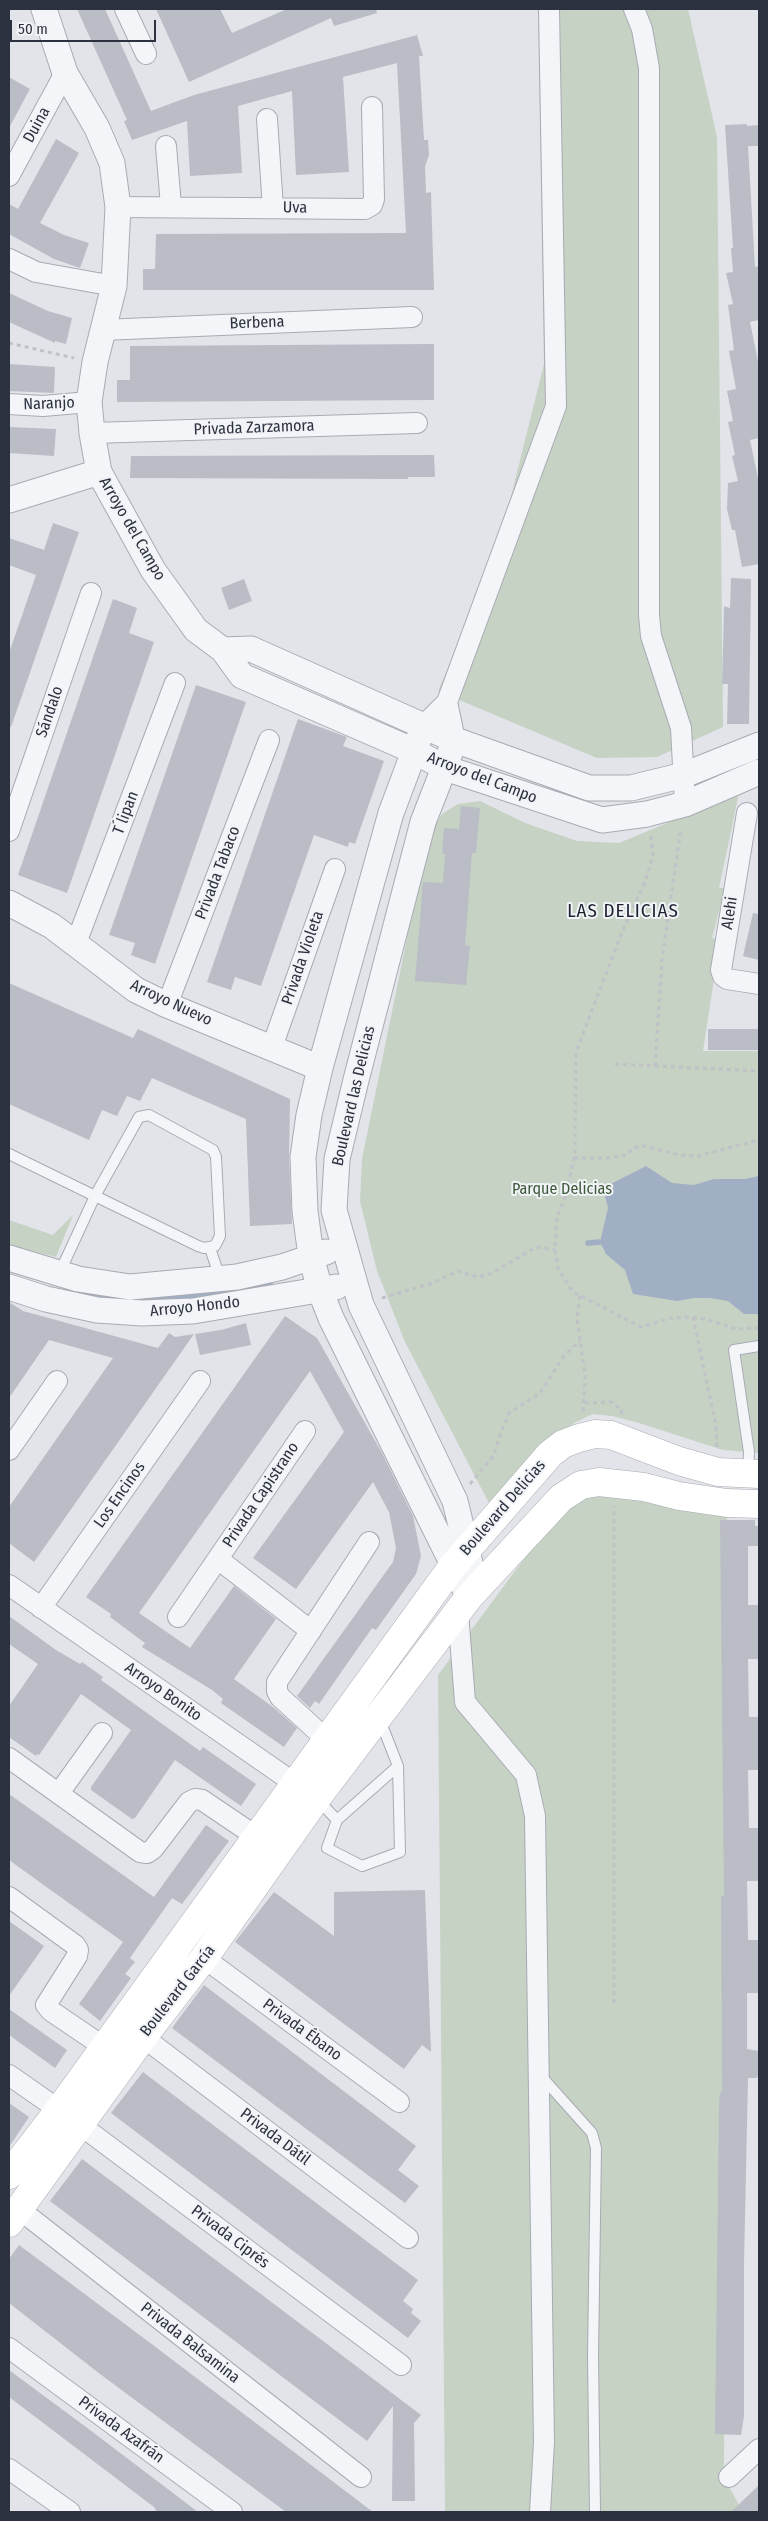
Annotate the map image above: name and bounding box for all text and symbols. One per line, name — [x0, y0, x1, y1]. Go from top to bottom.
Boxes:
scale bar — [12, 10, 159, 42]
text: 50 m — [18, 20, 48, 38]
street label: Duina — [19, 104, 55, 146]
street label: Uva — [283, 198, 307, 218]
street label: Berbena — [229, 312, 285, 334]
street label: Naranjo — [23, 394, 75, 414]
street label: Privada Zarzamora — [193, 416, 315, 440]
street label: Arroyo del Campo — [95, 474, 169, 584]
street label: Sándalo — [32, 684, 68, 740]
street label: Arroyo del Campo — [424, 748, 540, 808]
street label: T´lipan — [109, 789, 143, 837]
street label: Privada Tabaco — [191, 824, 245, 922]
street label: Alehi — [718, 895, 742, 931]
district label: LAS DELICIAS — [566, 901, 680, 923]
street label: Privada Violeta — [278, 908, 328, 1008]
street label: Arroyo Nuevo — [127, 976, 215, 1030]
street label: Boulevard las Delicias — [329, 1024, 379, 1168]
park label: Parque Delicias — [512, 1180, 612, 1200]
street label: Arroyo Hondo — [149, 1293, 241, 1321]
street label: Privada Capistrano — [219, 1439, 303, 1551]
street label: Boulevard Delicias — [456, 1456, 550, 1560]
street label: Los Encinos — [90, 1458, 150, 1532]
street label: Arroyo Bonito — [121, 1658, 205, 1726]
street label: Boulevard García — [136, 1942, 220, 2040]
street label: Privada Ébano — [259, 1995, 345, 2065]
street label: Privada Dátil — [236, 2104, 314, 2170]
street label: Privada Ciprés — [187, 2201, 273, 2273]
street label: Privada Balsamina — [137, 2298, 243, 2388]
street label: Privada Azafrán — [74, 2392, 168, 2468]

